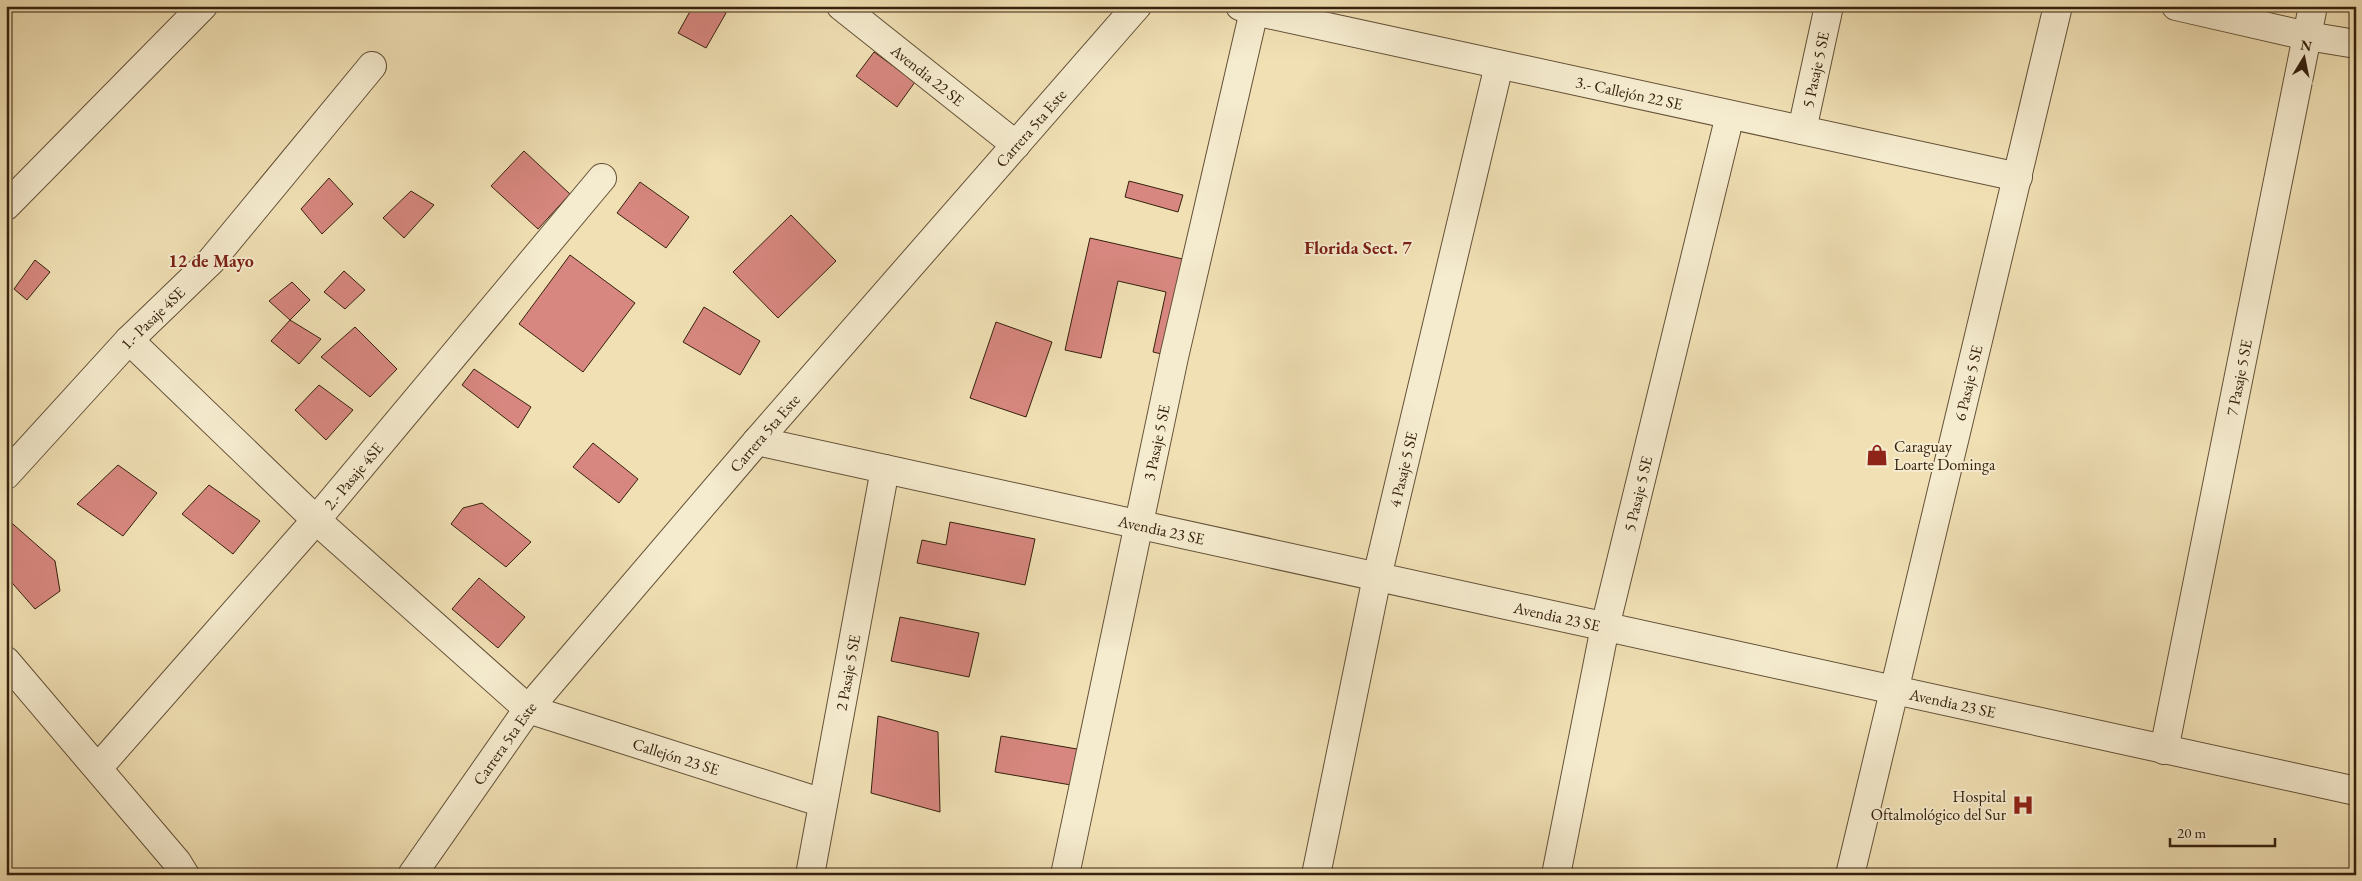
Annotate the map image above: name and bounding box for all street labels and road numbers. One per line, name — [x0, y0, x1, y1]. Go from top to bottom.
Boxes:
street label: 5 Pasaje 5 SE — [1797, 30, 1834, 109]
street label: Avendia 22 SE — [886, 39, 969, 111]
street label: 3.- Callejón 22 SE — [1574, 71, 1685, 115]
street label: Carrera 5ta Este — [991, 84, 1071, 172]
street label: 1.- Pasaje 4SE — [116, 282, 189, 354]
street label: 7 Pasaje 5 SE — [2221, 338, 2257, 417]
street label: 6 Pasaje 5 SE — [1949, 343, 1987, 423]
street label: Carrera 5ta Este — [725, 389, 805, 477]
street label: 3 Pasaje 5 SE — [1138, 403, 1175, 483]
street label: 4 Pasaje 5 SE — [1384, 429, 1422, 509]
street label: 2.- Pasaje 4SE — [319, 438, 388, 514]
street label: 5 Pasaje 5 SE — [1619, 454, 1657, 534]
street label: Avendia 23 SE — [1115, 510, 1207, 550]
street label: Avendia 23 SE — [1511, 597, 1602, 636]
street label: 2 Pasaje 5 SE — [831, 633, 865, 712]
street label: Avendia 23 SE — [1906, 683, 1998, 723]
street label: Carrera 5ta Este — [468, 697, 541, 789]
street label: Callejón 23 SE — [630, 733, 722, 780]

